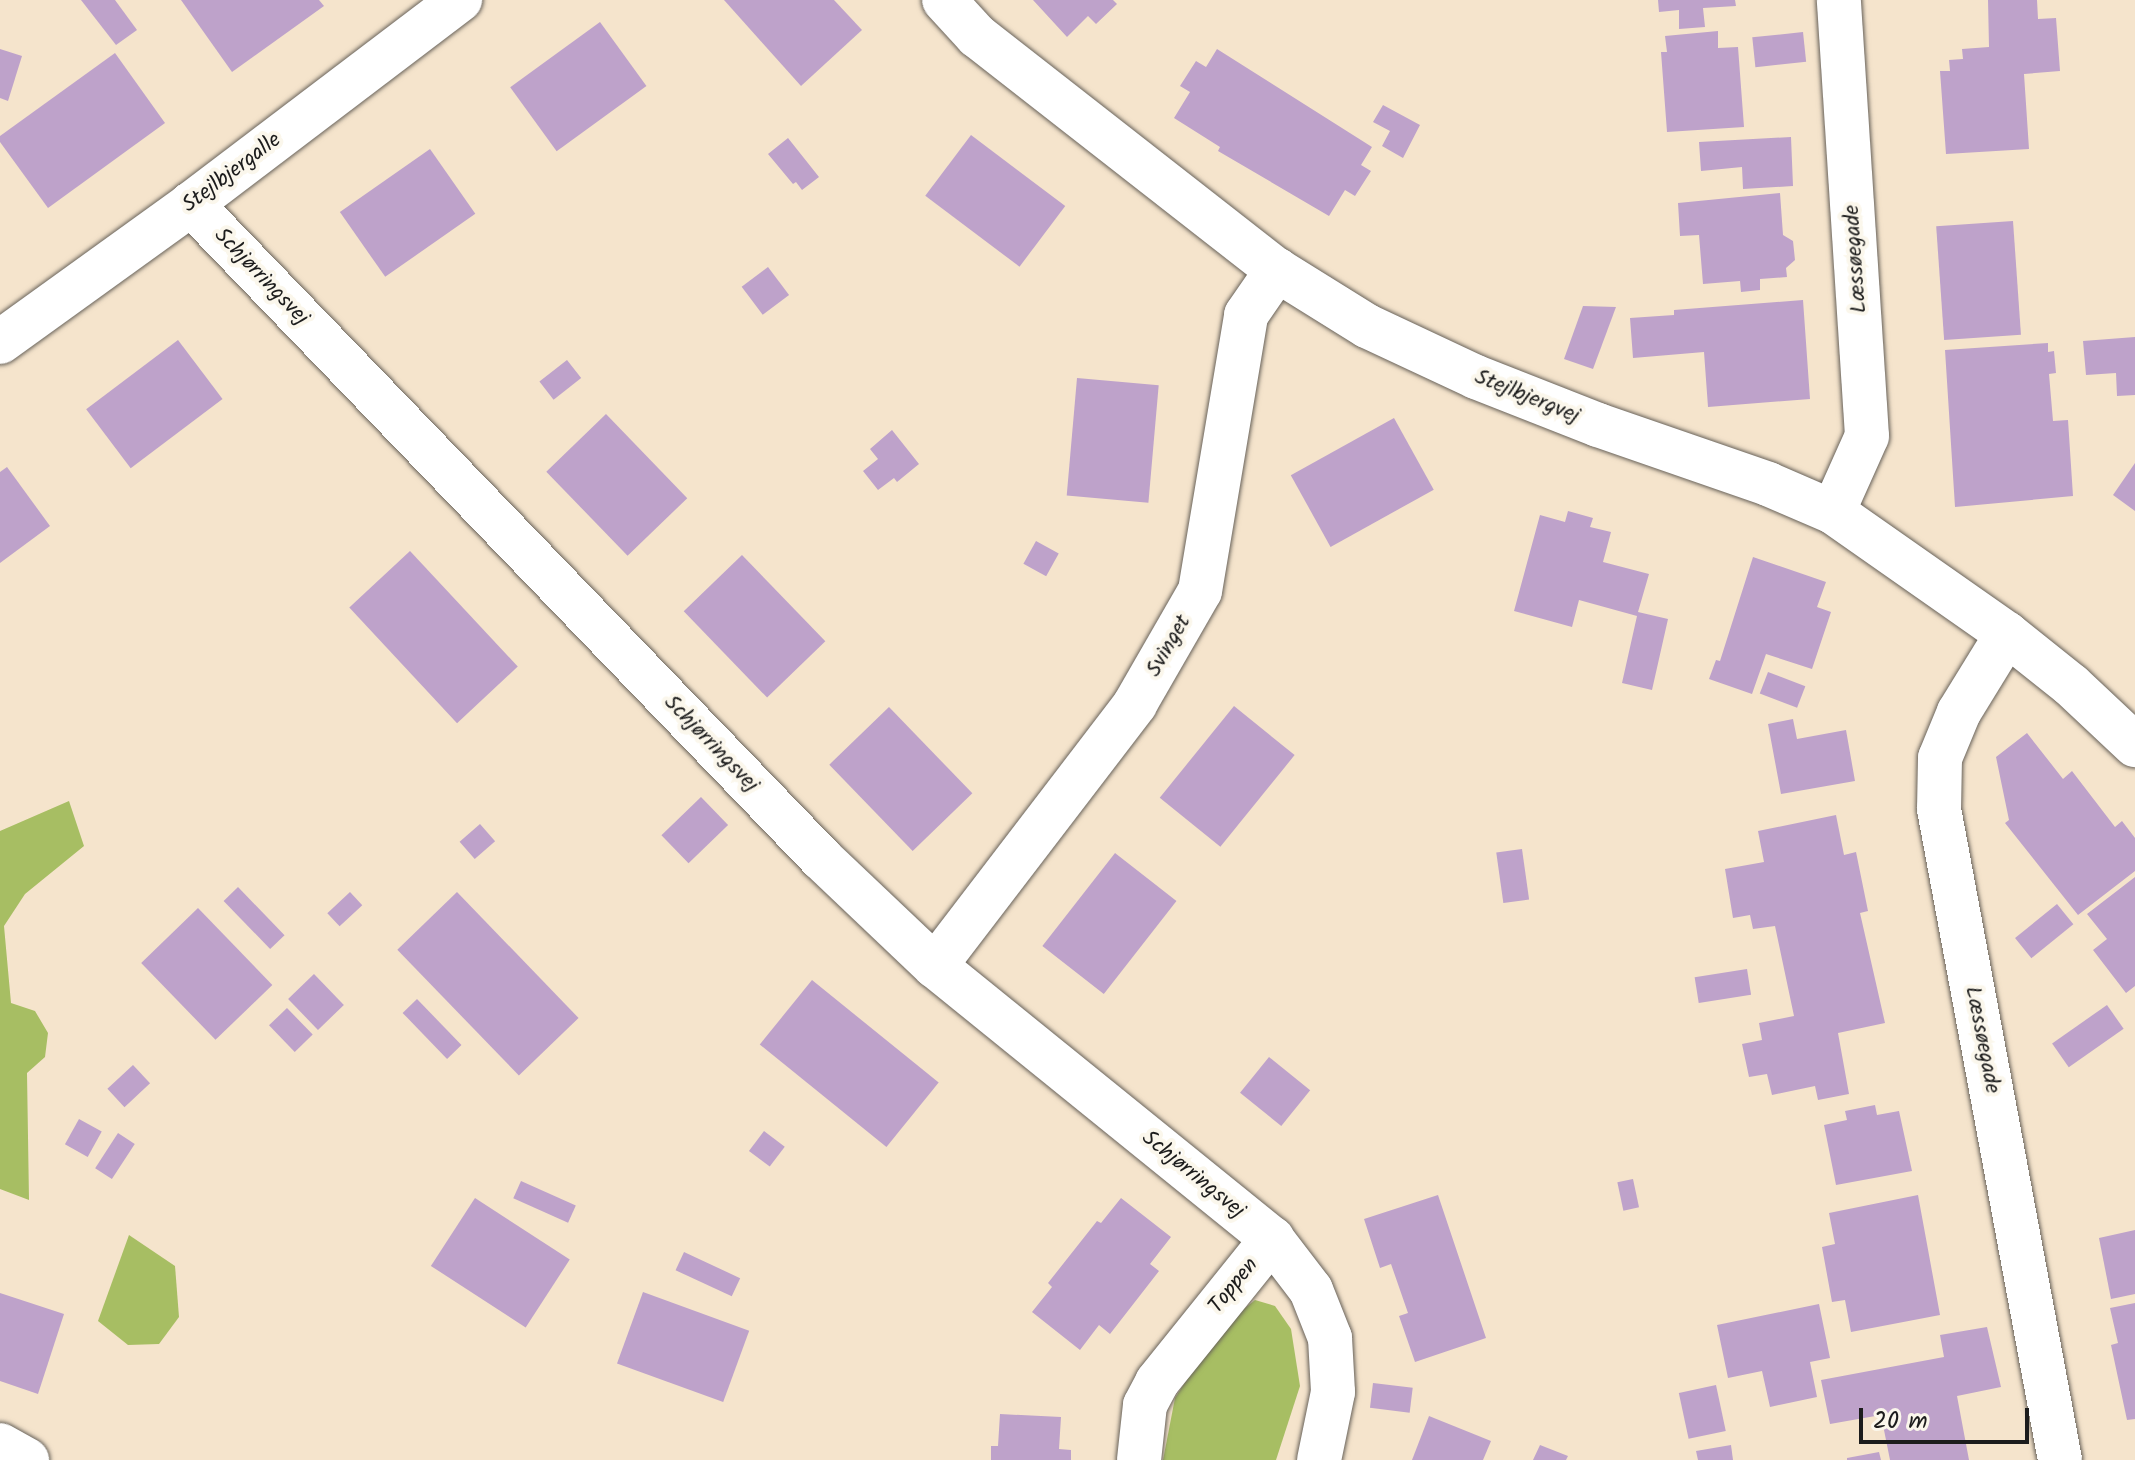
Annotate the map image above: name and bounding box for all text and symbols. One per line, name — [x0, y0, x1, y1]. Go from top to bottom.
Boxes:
street label: Stejlbjergalle — [177, 127, 287, 219]
street label: Læssøegade — [1839, 204, 1873, 314]
street label: Schjørringsvej — [208, 223, 314, 331]
street label: Stejlbjergvej — [1471, 364, 1583, 430]
street label: Svinget — [1141, 610, 1197, 682]
street label: Schjørringsvej — [658, 690, 764, 798]
street label: Læssøegade — [1959, 984, 2005, 1096]
street label: Schjørringsvej — [1136, 1125, 1250, 1225]
street label: Toppen — [1203, 1253, 1265, 1319]
scale bar — [1863, 1392, 2033, 1442]
text: 20 m — [1873, 1402, 1928, 1441]

